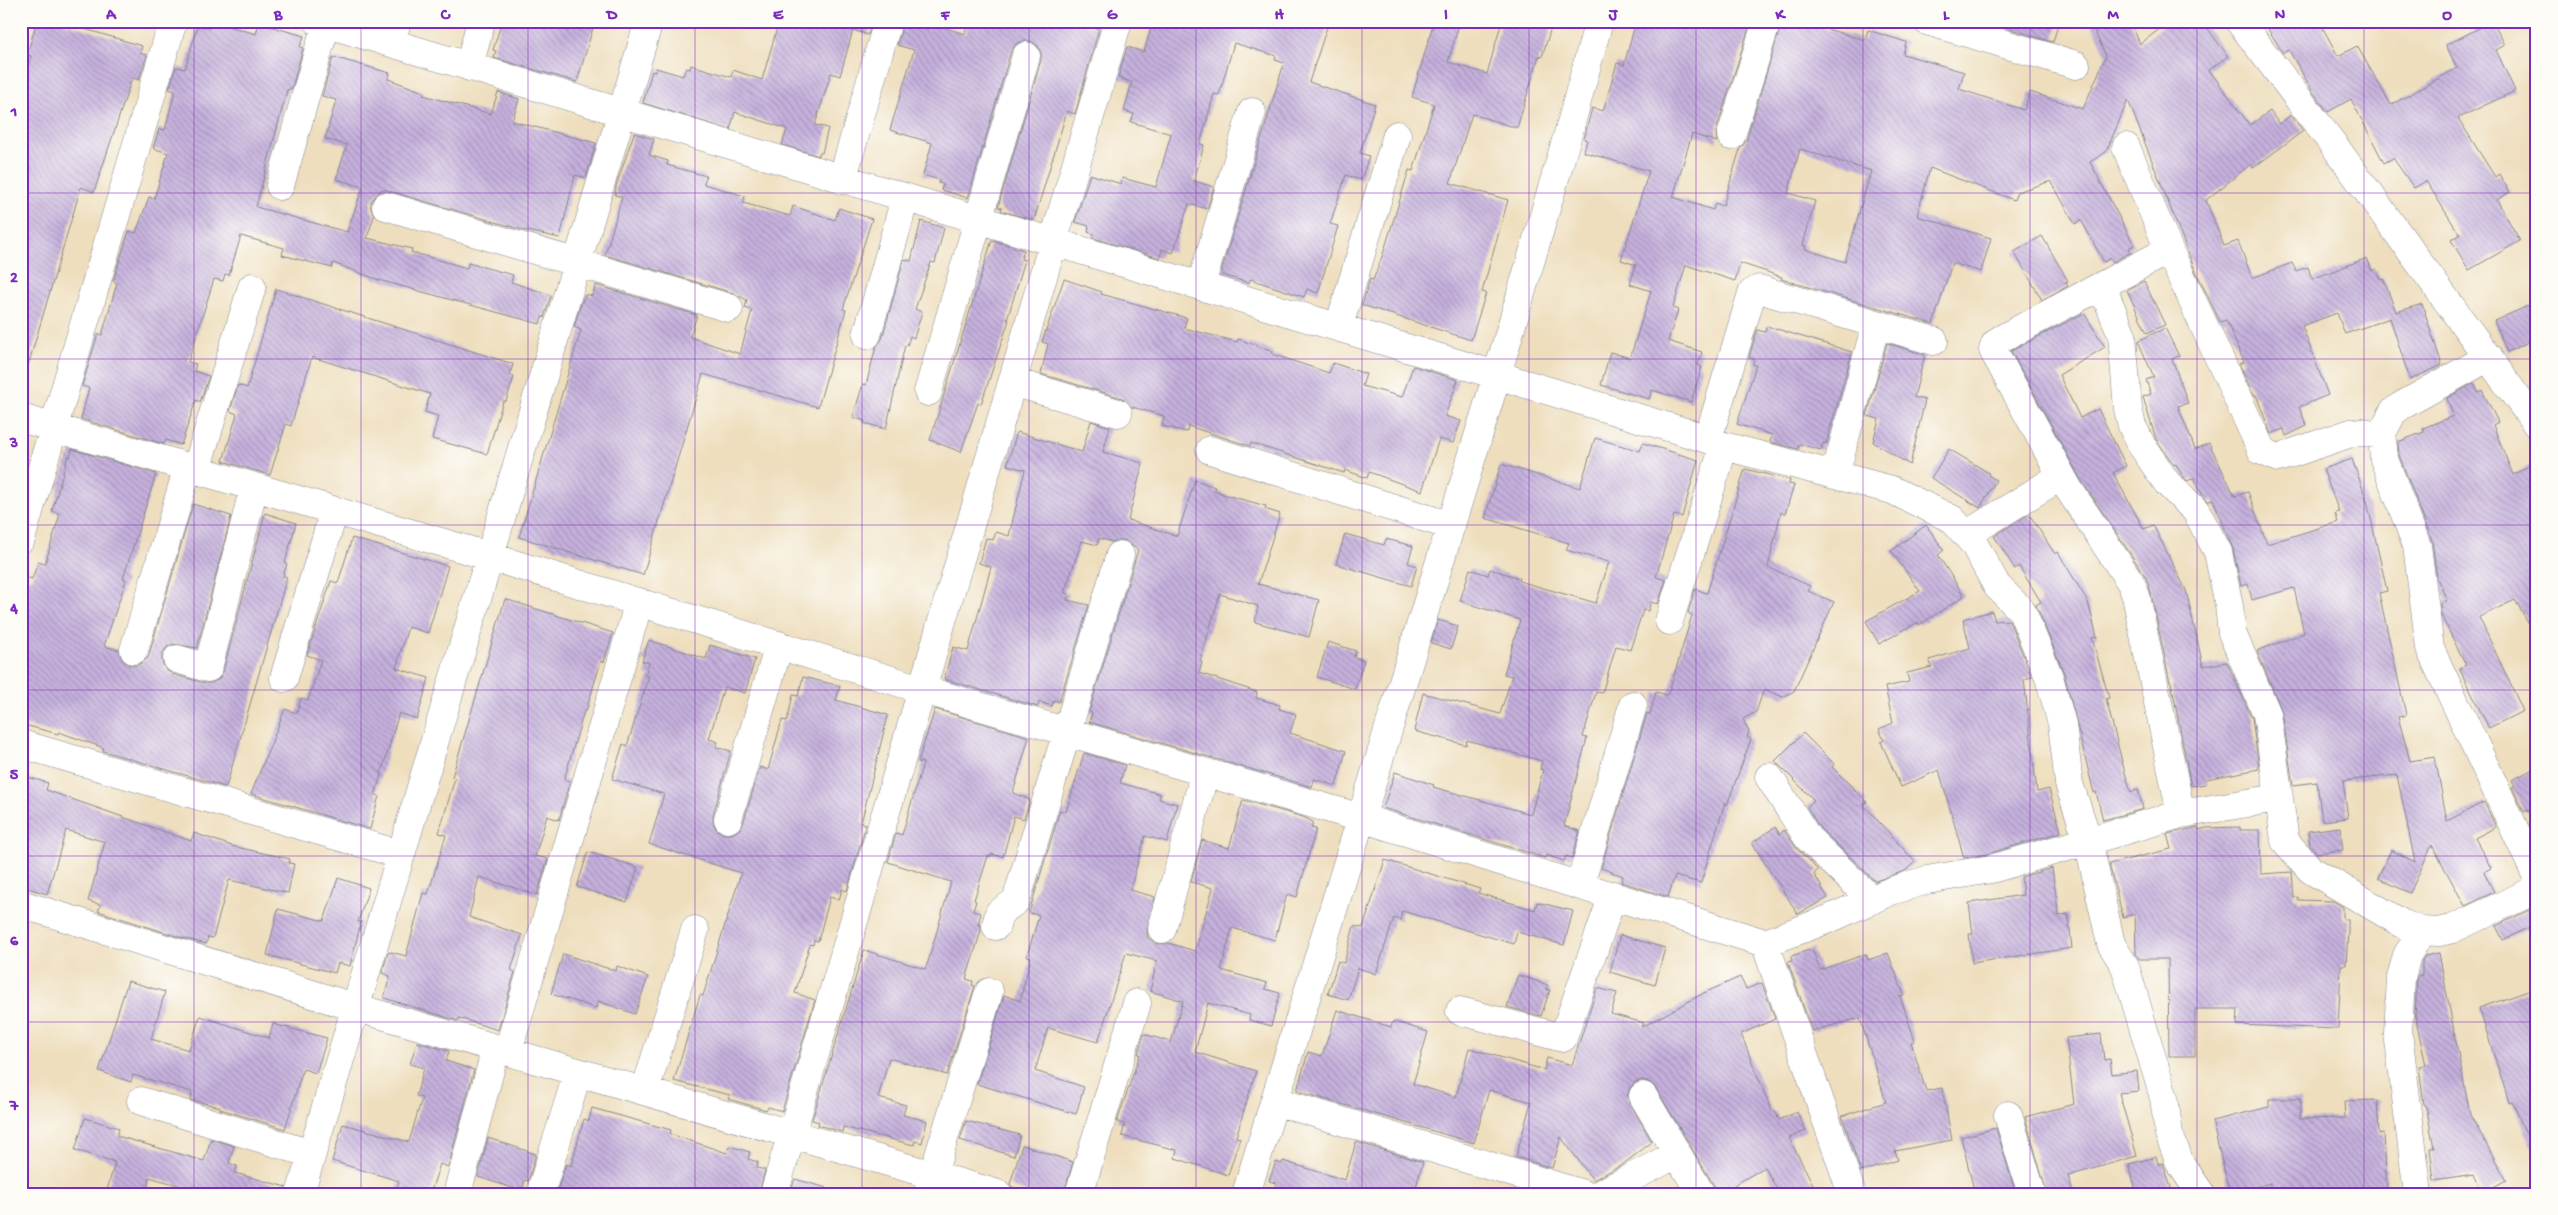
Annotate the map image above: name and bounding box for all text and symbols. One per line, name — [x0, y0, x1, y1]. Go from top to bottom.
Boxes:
text: A — [105, 7, 117, 26]
text: B — [273, 7, 283, 26]
text: C — [440, 7, 451, 26]
text: D — [605, 7, 618, 26]
text: E — [773, 7, 784, 26]
text: F — [940, 7, 951, 26]
text: G — [1107, 7, 1118, 26]
text: H — [1274, 7, 1284, 26]
text: I — [1444, 7, 1448, 26]
text: J — [1608, 7, 1619, 26]
text: K — [1775, 7, 1787, 26]
text: L — [1943, 7, 1950, 26]
text: M — [2107, 7, 2119, 26]
text: N — [2275, 7, 2286, 26]
text: O — [2442, 7, 2452, 26]
text: 1 — [10, 104, 17, 123]
text: 2 — [10, 270, 18, 289]
text: 3 — [9, 435, 18, 454]
text: 4 — [9, 601, 18, 620]
text: 5 — [10, 767, 19, 786]
text: 6 — [10, 933, 19, 952]
text: 7 — [9, 1098, 19, 1117]

